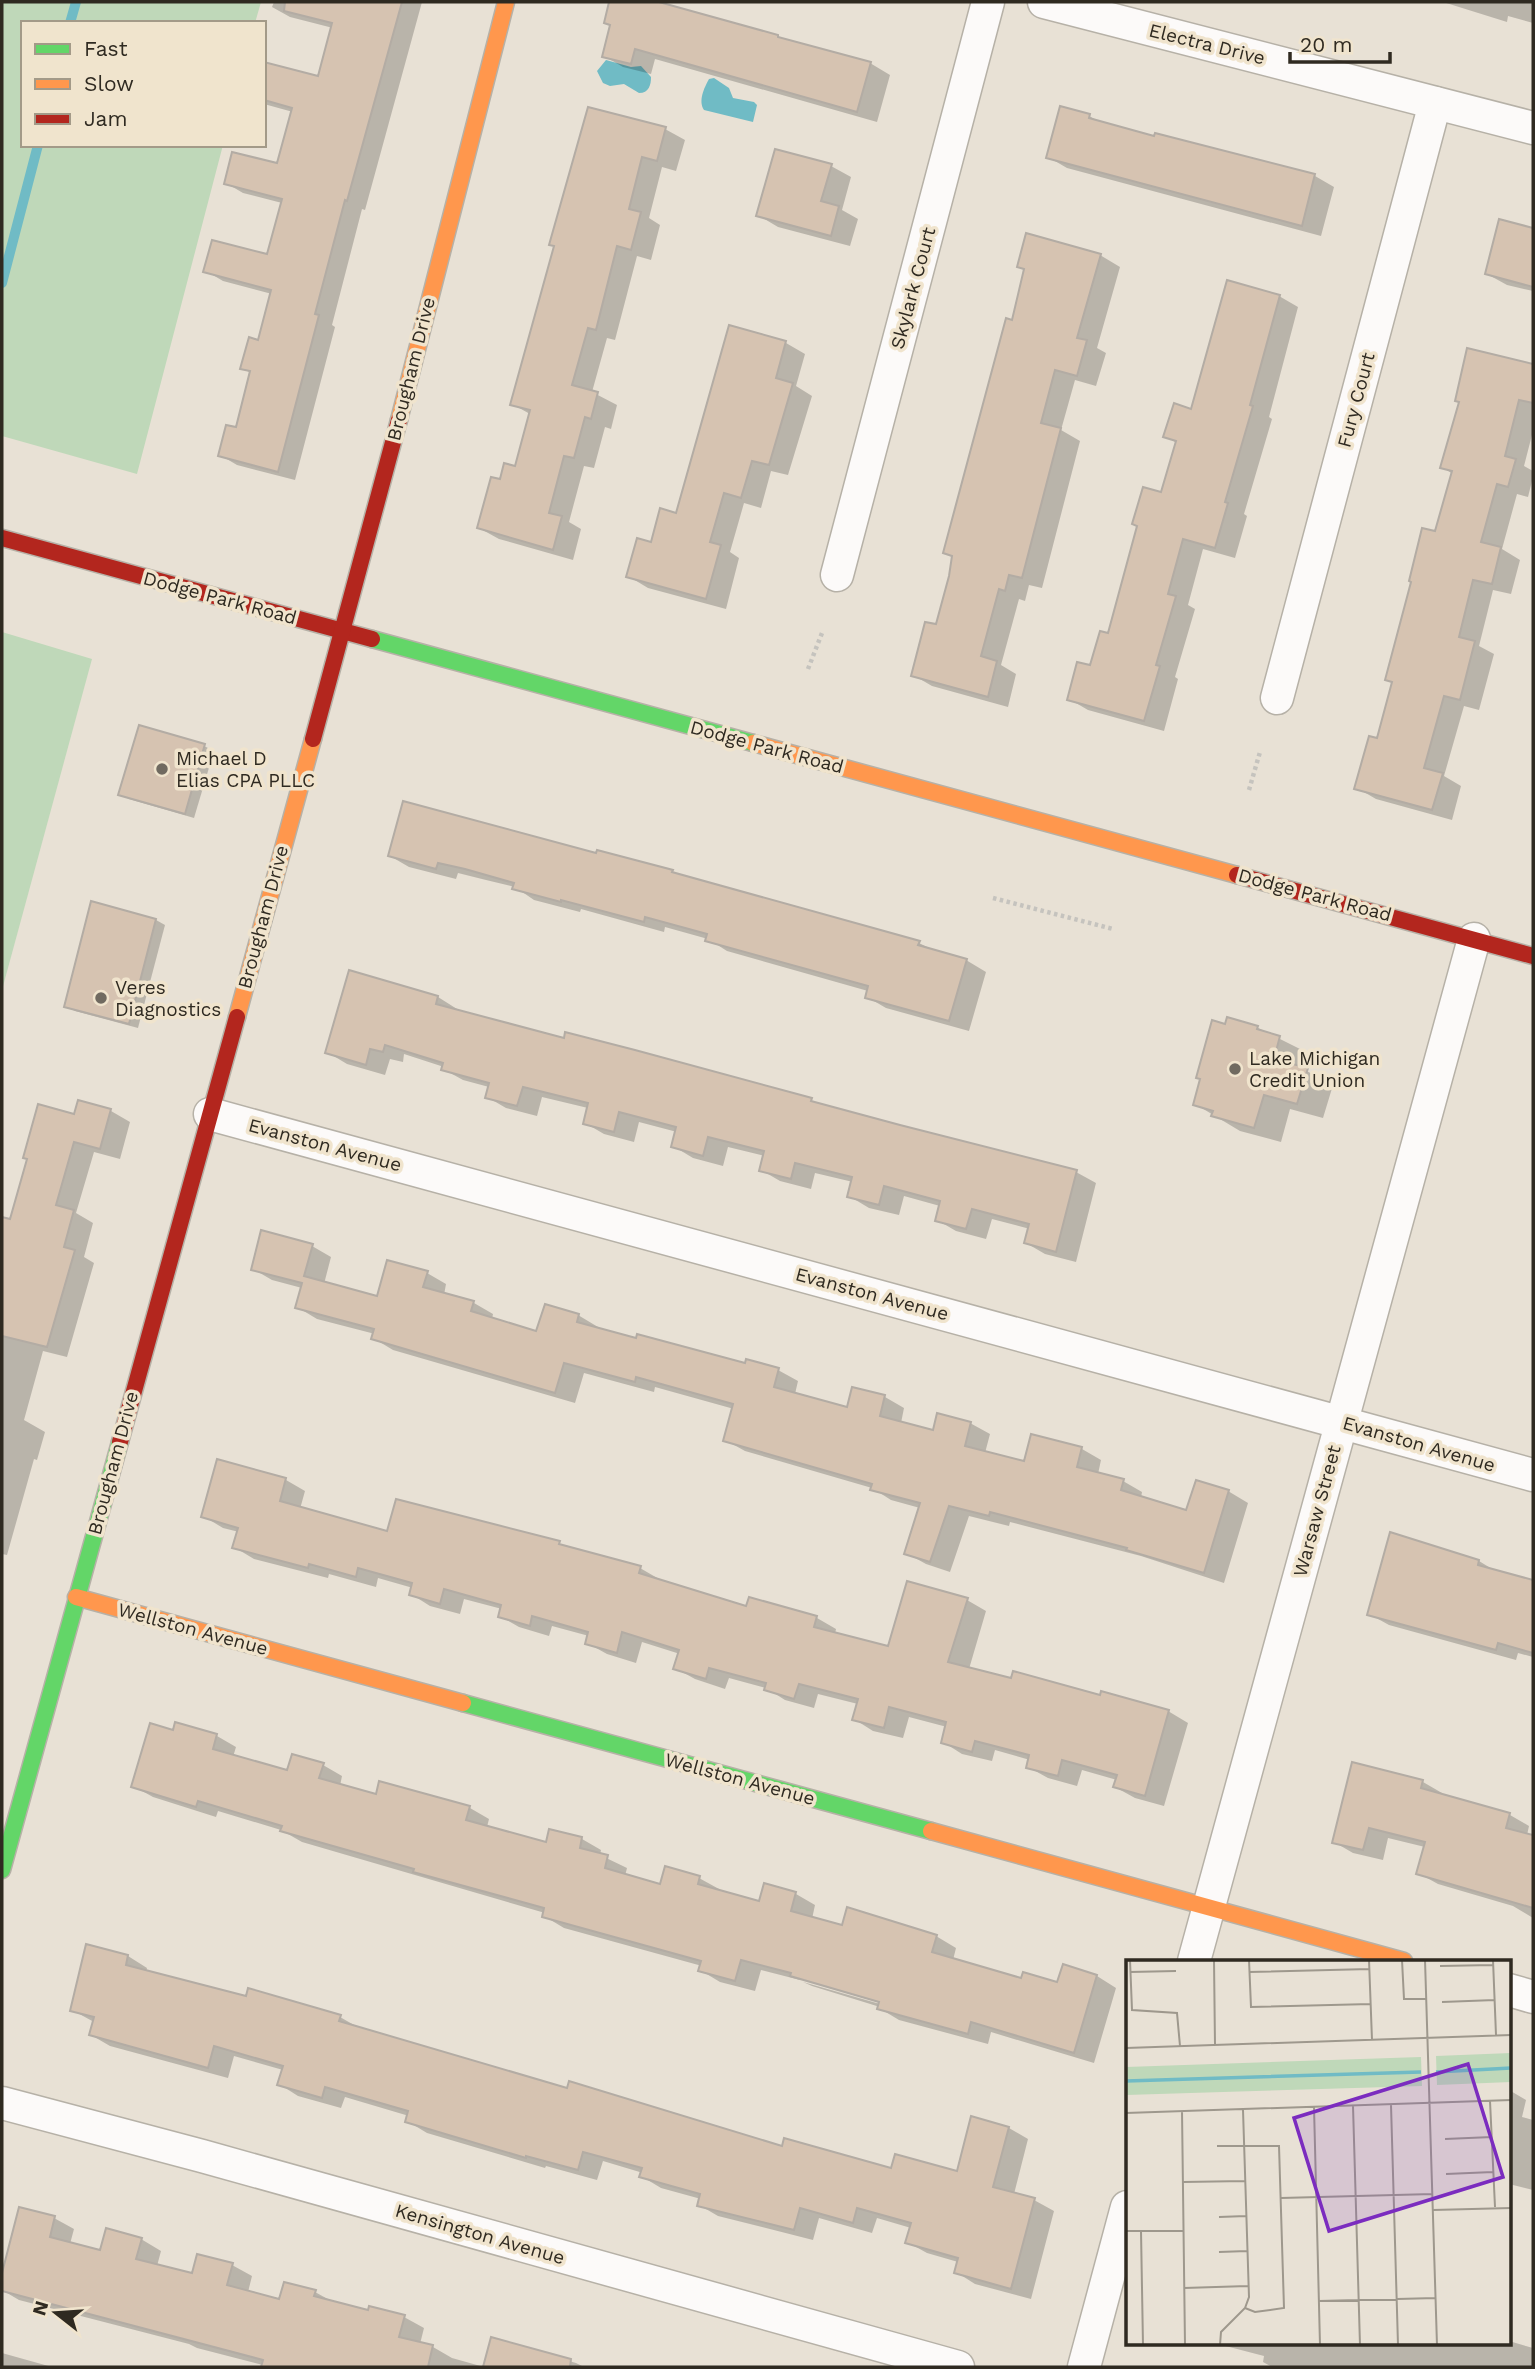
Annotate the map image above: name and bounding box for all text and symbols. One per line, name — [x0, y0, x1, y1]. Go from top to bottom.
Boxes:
street label: Electra Drive — [1146, 18, 1268, 70]
legend — [21, 21, 266, 147]
scale bar — [1290, 21, 1390, 65]
text: 20 m — [1300, 32, 1352, 57]
text: Fast — [84, 36, 128, 61]
text: Slow — [84, 71, 134, 96]
text: Jam — [84, 106, 127, 131]
street label: Skylark Court — [886, 225, 940, 351]
street label: Brougham Drive — [382, 295, 440, 443]
street label: Fury Court — [1332, 350, 1380, 450]
street label: Dodge Park Road — [141, 566, 299, 630]
street label: Dodge Park Road — [688, 715, 846, 779]
place label: Michael D Elias CPA PLLC — [176, 747, 315, 792]
marker: Michael D Elias CPA PLLC — [154, 761, 170, 777]
street label: Brougham Drive — [233, 843, 293, 991]
street label: Dodge Park Road — [1236, 863, 1394, 927]
place label: Veres Diagnostics — [115, 976, 221, 1021]
marker: Veres Diagnostics — [93, 990, 109, 1006]
place label: Lake Michigan Credit Union — [1249, 1047, 1380, 1092]
marker: Lake Michigan Credit Union — [1227, 1061, 1243, 1077]
street label: Evanston Avenue — [246, 1113, 404, 1177]
street label: Evanston Avenue — [793, 1262, 951, 1326]
street label: Brougham Drive — [83, 1389, 143, 1537]
street label: Evanston Avenue — [1340, 1411, 1498, 1477]
street label: Warsaw Street — [1288, 1443, 1346, 1579]
street label: Wellston Avenue — [116, 1598, 270, 1660]
street label: Wellston Avenue — [663, 1748, 817, 1810]
inset map — [1126, 1960, 1510, 2344]
street label: Kensington Avenue — [393, 2199, 567, 2269]
north arrow — [21, 2278, 91, 2348]
text: N — [27, 2298, 53, 2318]

